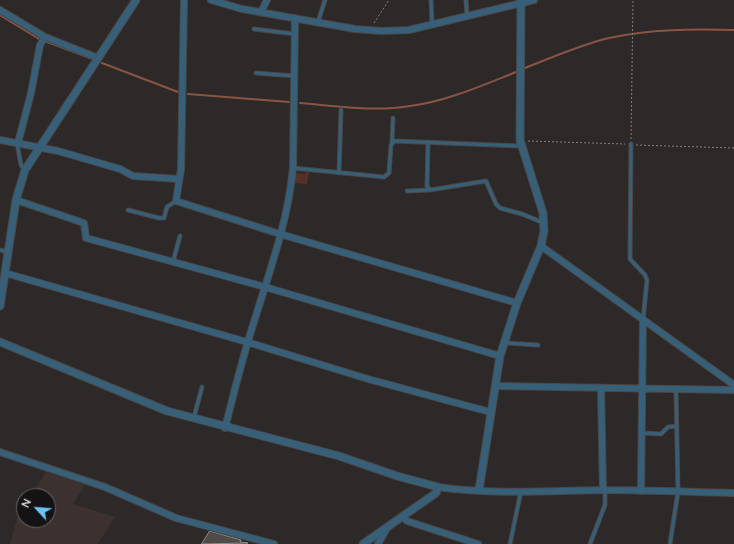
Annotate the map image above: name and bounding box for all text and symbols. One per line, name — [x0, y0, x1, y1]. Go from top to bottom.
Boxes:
north arrow — [16, 488, 56, 528]
text: N — [18, 496, 34, 510]

